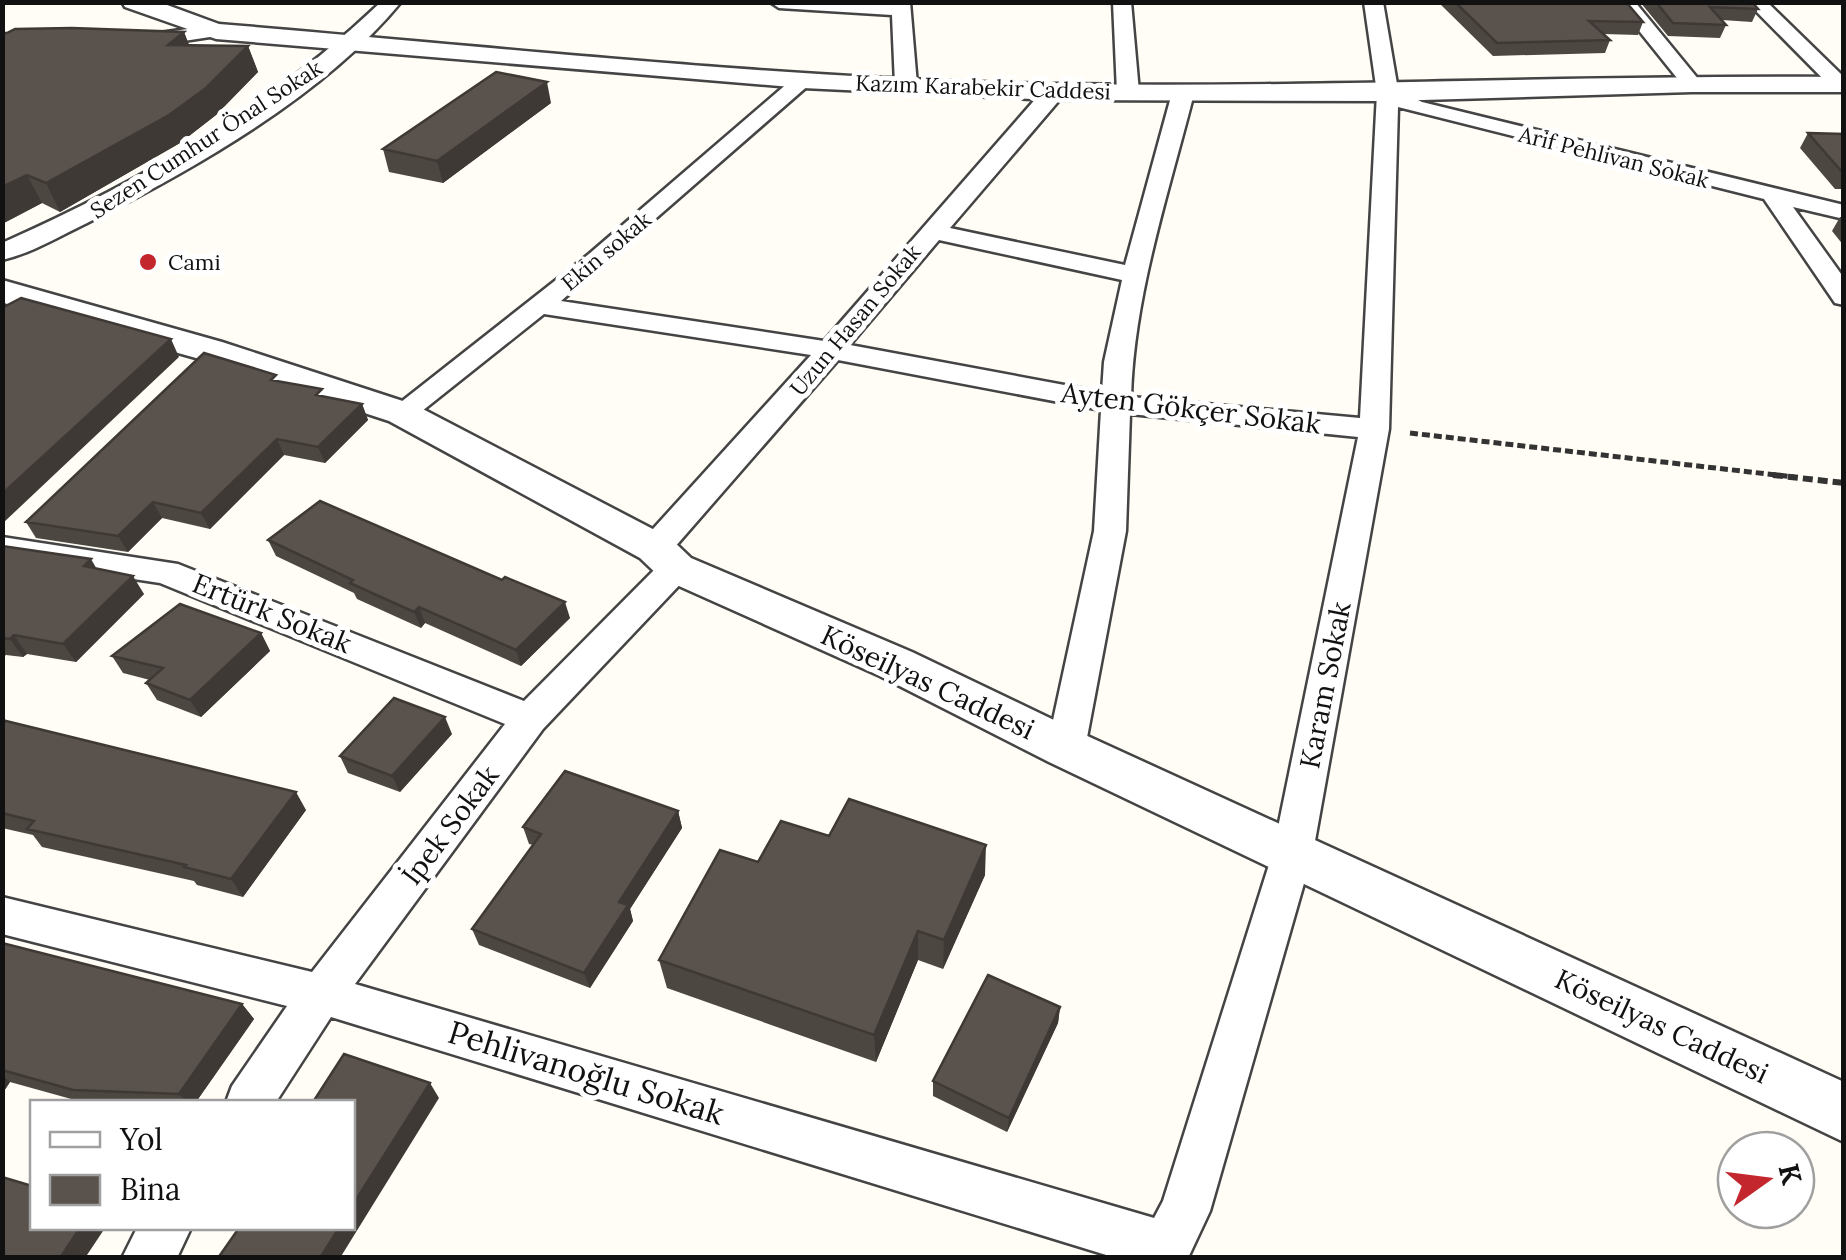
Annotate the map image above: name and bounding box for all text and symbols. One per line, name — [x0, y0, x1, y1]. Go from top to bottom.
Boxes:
street label: Sezen Cumhur Önal Sokak — [85, 53, 327, 224]
street label: Kazım Karabekir Caddesi — [855, 69, 1111, 105]
street label: Arif Pehlivan Sokak — [1515, 120, 1712, 194]
street label: Ekin sokak — [555, 205, 657, 297]
street label: Uzun Hasan Sokak — [784, 239, 927, 401]
place label: Cami — [168, 248, 221, 276]
marker: Cami — [137, 251, 159, 273]
street label: Ayten Gökçer Sokak — [1058, 374, 1323, 442]
street label: Ertürk Sokak — [187, 565, 357, 661]
street label: Karam Sokak — [1291, 599, 1359, 771]
street label: Köseilyas Caddesi — [815, 617, 1041, 747]
street label: İpek Sokak — [393, 758, 507, 892]
street label: Köseilyas Caddesi — [1549, 961, 1775, 1091]
street label: Pehlivanoğlu Sokak — [443, 1011, 729, 1134]
legend — [30, 1100, 355, 1230]
text: Yol — [119, 1120, 163, 1158]
north arrow — [1716, 1130, 1816, 1230]
text: K — [1770, 1160, 1810, 1188]
text: Bina — [120, 1170, 181, 1208]

